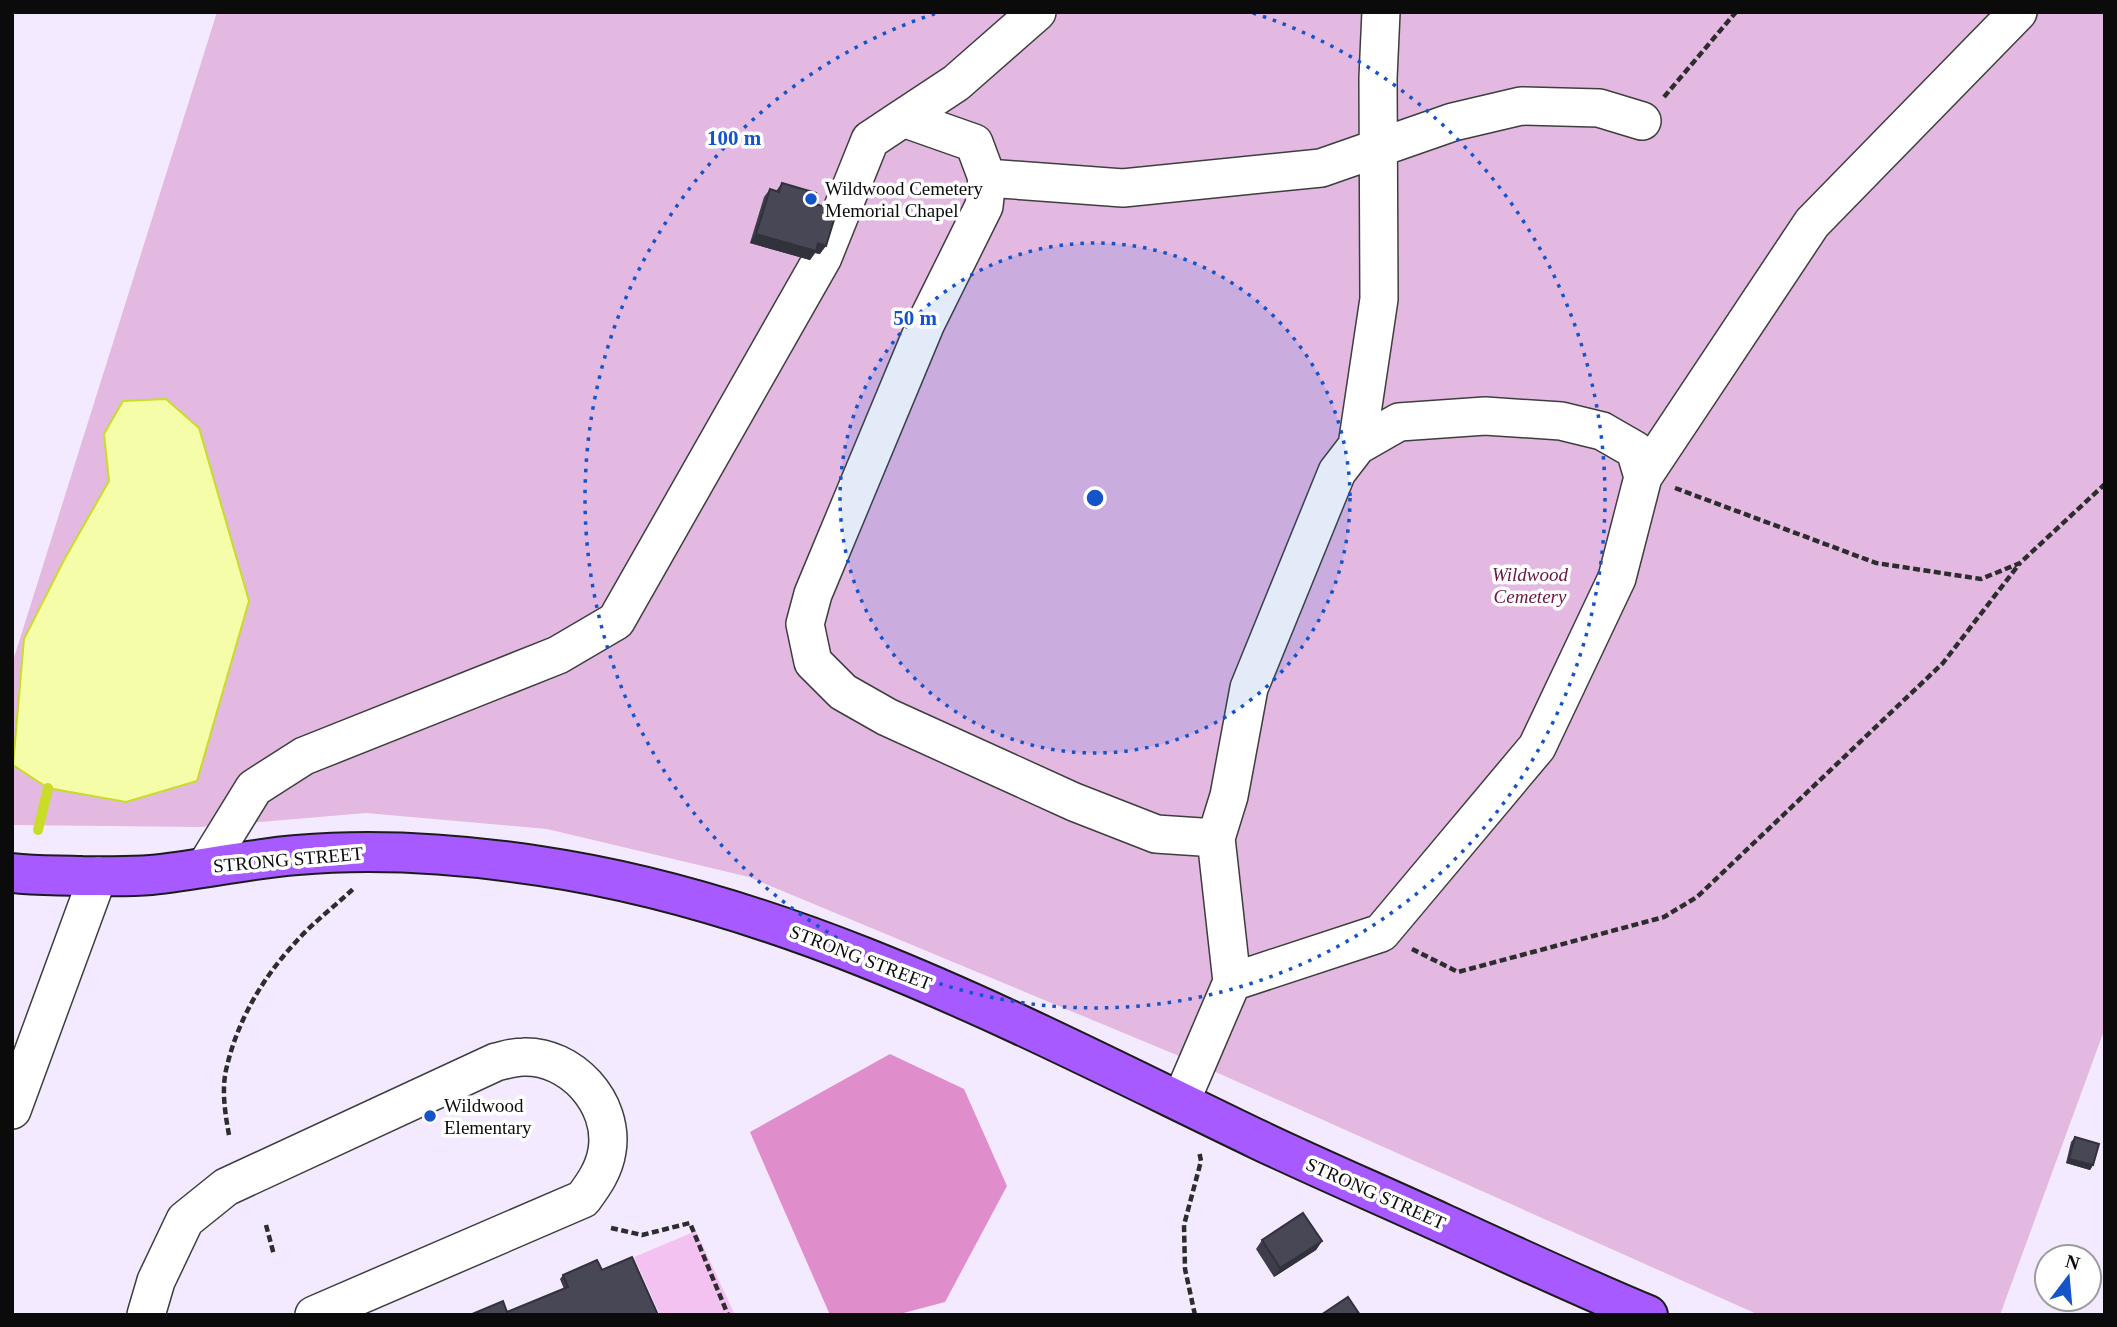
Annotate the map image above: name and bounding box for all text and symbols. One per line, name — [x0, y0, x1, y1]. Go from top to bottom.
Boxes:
text: 100 m — [707, 126, 762, 150]
place label: Wildwood Cemetery Memorial Chapel — [825, 178, 984, 221]
marker: Wildwood Cemetery Memorial Chapel — [803, 191, 819, 207]
text: 50 m — [893, 306, 937, 330]
centre of rings — [1083, 486, 1107, 510]
park label: Wildwood Cemetery — [1492, 564, 1569, 607]
street label: STRONG STREET — [212, 842, 364, 877]
street label: STRONG STREET — [787, 921, 935, 994]
place label: Wildwood Elementary — [444, 1095, 532, 1138]
marker: Wildwood Elementary — [422, 1108, 438, 1124]
street label: STRONG STREET — [1303, 1153, 1449, 1234]
north arrow — [2033, 1243, 2103, 1313]
text: N — [2063, 1250, 2082, 1274]

